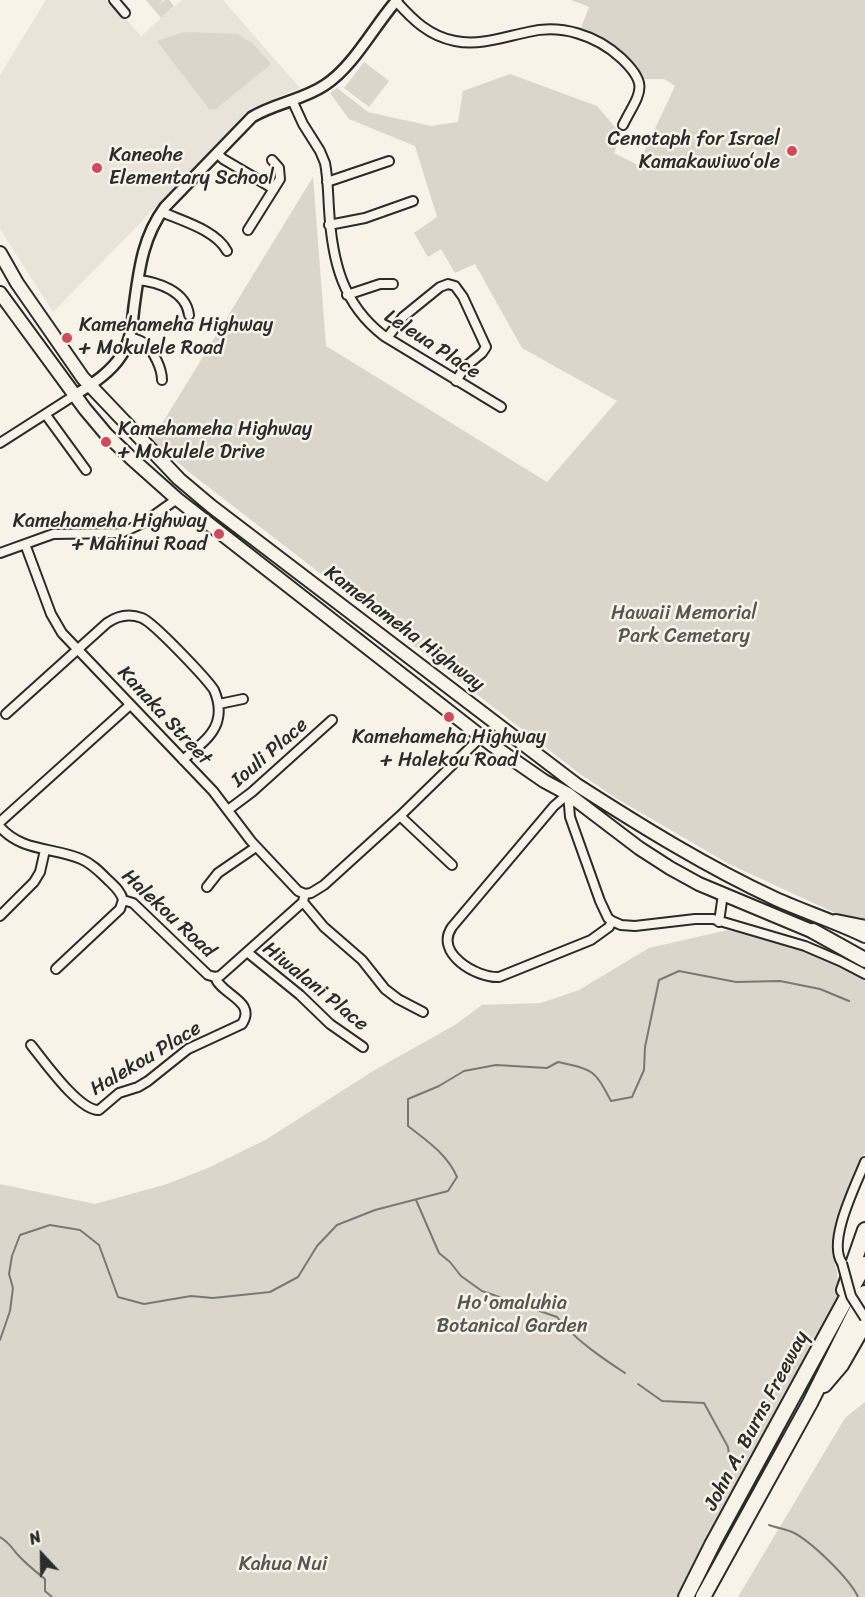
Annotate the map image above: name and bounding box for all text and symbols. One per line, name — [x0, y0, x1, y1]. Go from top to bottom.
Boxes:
place label: Cenotaph for Israel Kamakawiwoʻole — [608, 128, 780, 175]
place label: Kaneohe Elementary School — [109, 144, 274, 191]
marker: Cenotaph for Israel Kamakawiwoʻole — [785, 144, 799, 158]
marker: Kaneohe Elementary School — [90, 161, 104, 175]
street label: Leleua Place — [380, 305, 484, 385]
place label: Kamehameha Highway + Mokulele Road — [79, 314, 273, 361]
marker: Kamehameha Highway + Mokulele Road — [60, 331, 74, 345]
place label: Kamehameha Highway + Mokulele Drive — [118, 418, 312, 465]
marker: Kamehameha Highway + Mokulele Drive — [99, 435, 113, 449]
place label: Kamehameha Highway + Mahinui Road — [13, 510, 207, 557]
marker: Kamehameha Highway + Mahinui Road — [212, 527, 226, 541]
street label: Kamehameha Highway — [319, 561, 489, 697]
park label: Hawaii Memorial Park Cemetary — [611, 602, 757, 649]
street label: Kanaka Street — [112, 661, 216, 771]
marker: Kamehameha Highway + Halekou Road — [442, 710, 456, 724]
street label: Iouli Place — [227, 713, 313, 793]
place label: Kamehameha Highway + Halekou Road — [352, 726, 546, 773]
street label: Halekou Road — [116, 864, 220, 964]
street label: Hiwalani Place — [257, 937, 373, 1037]
street label: Halekou Place — [86, 1017, 206, 1101]
park label: Ho'omaluhia Botanical Garden — [436, 1292, 588, 1339]
street label: John A. Burns Freeway — [699, 1327, 815, 1515]
text: N — [24, 1522, 46, 1553]
north arrow — [12, 1525, 72, 1585]
park label: Kahua Nui — [239, 1553, 327, 1577]

